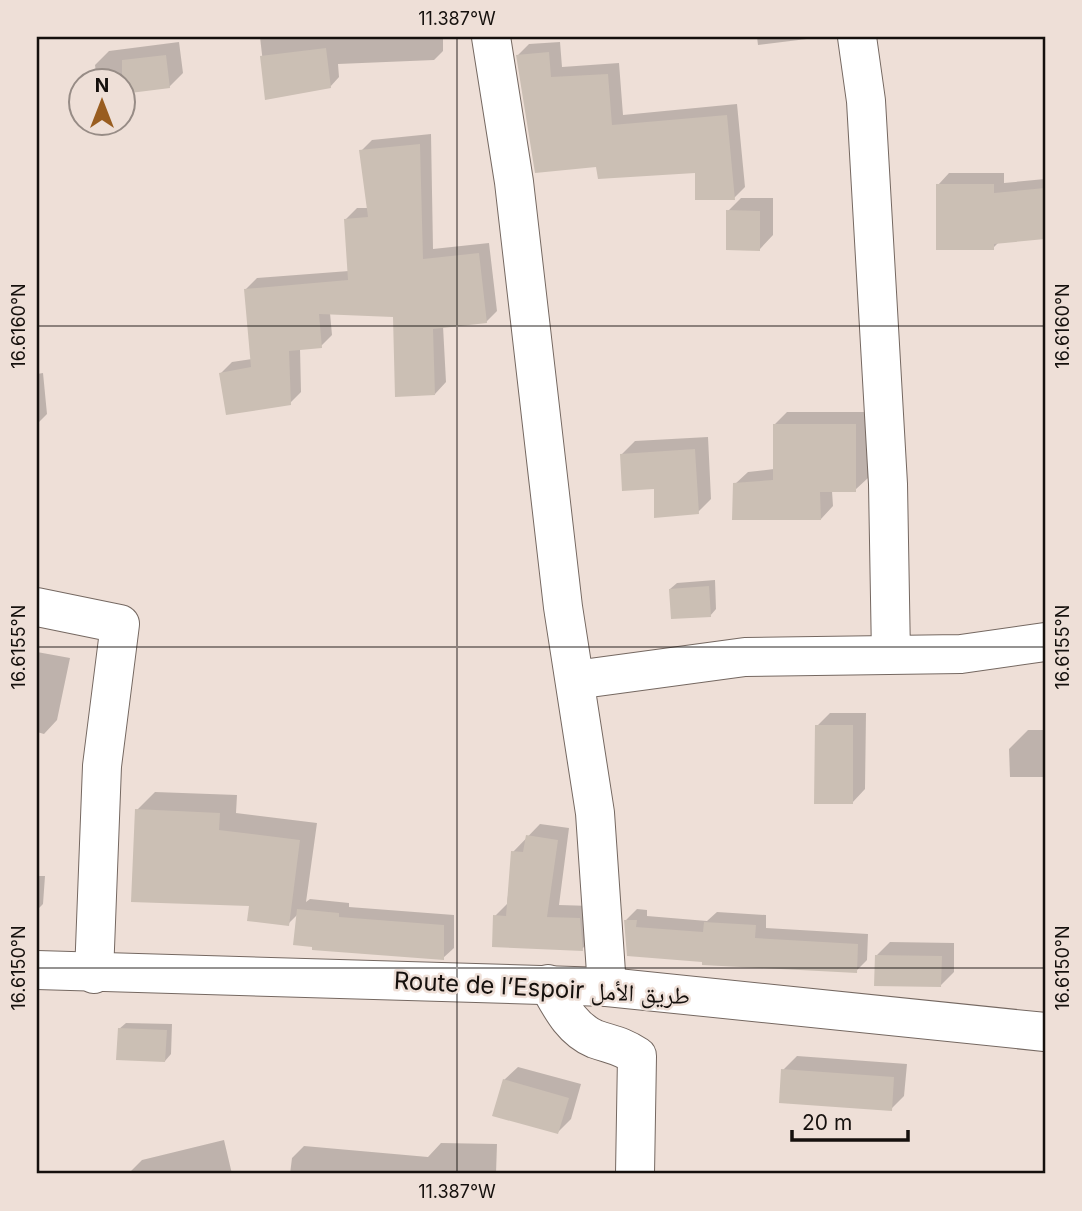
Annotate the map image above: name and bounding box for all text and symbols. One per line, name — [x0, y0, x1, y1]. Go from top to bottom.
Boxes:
text: 11.387°W — [418, 8, 496, 29]
north arrow — [66, 66, 136, 136]
text: N — [95, 74, 109, 97]
text: 16.6160°N — [8, 283, 29, 369]
text: 16.6160°N — [1052, 283, 1073, 369]
text: 16.6155°N — [8, 605, 29, 689]
text: 16.6155°N — [1052, 605, 1073, 689]
text: 16.6150°N — [8, 925, 29, 1011]
text: 16.6150°N — [1052, 925, 1073, 1011]
street label: Route de l’Espoir طريق الأمل — [393, 966, 691, 1010]
scale bar — [792, 1099, 907, 1143]
text: 20 m — [802, 1110, 852, 1135]
text: 11.387°W — [418, 1181, 496, 1202]

